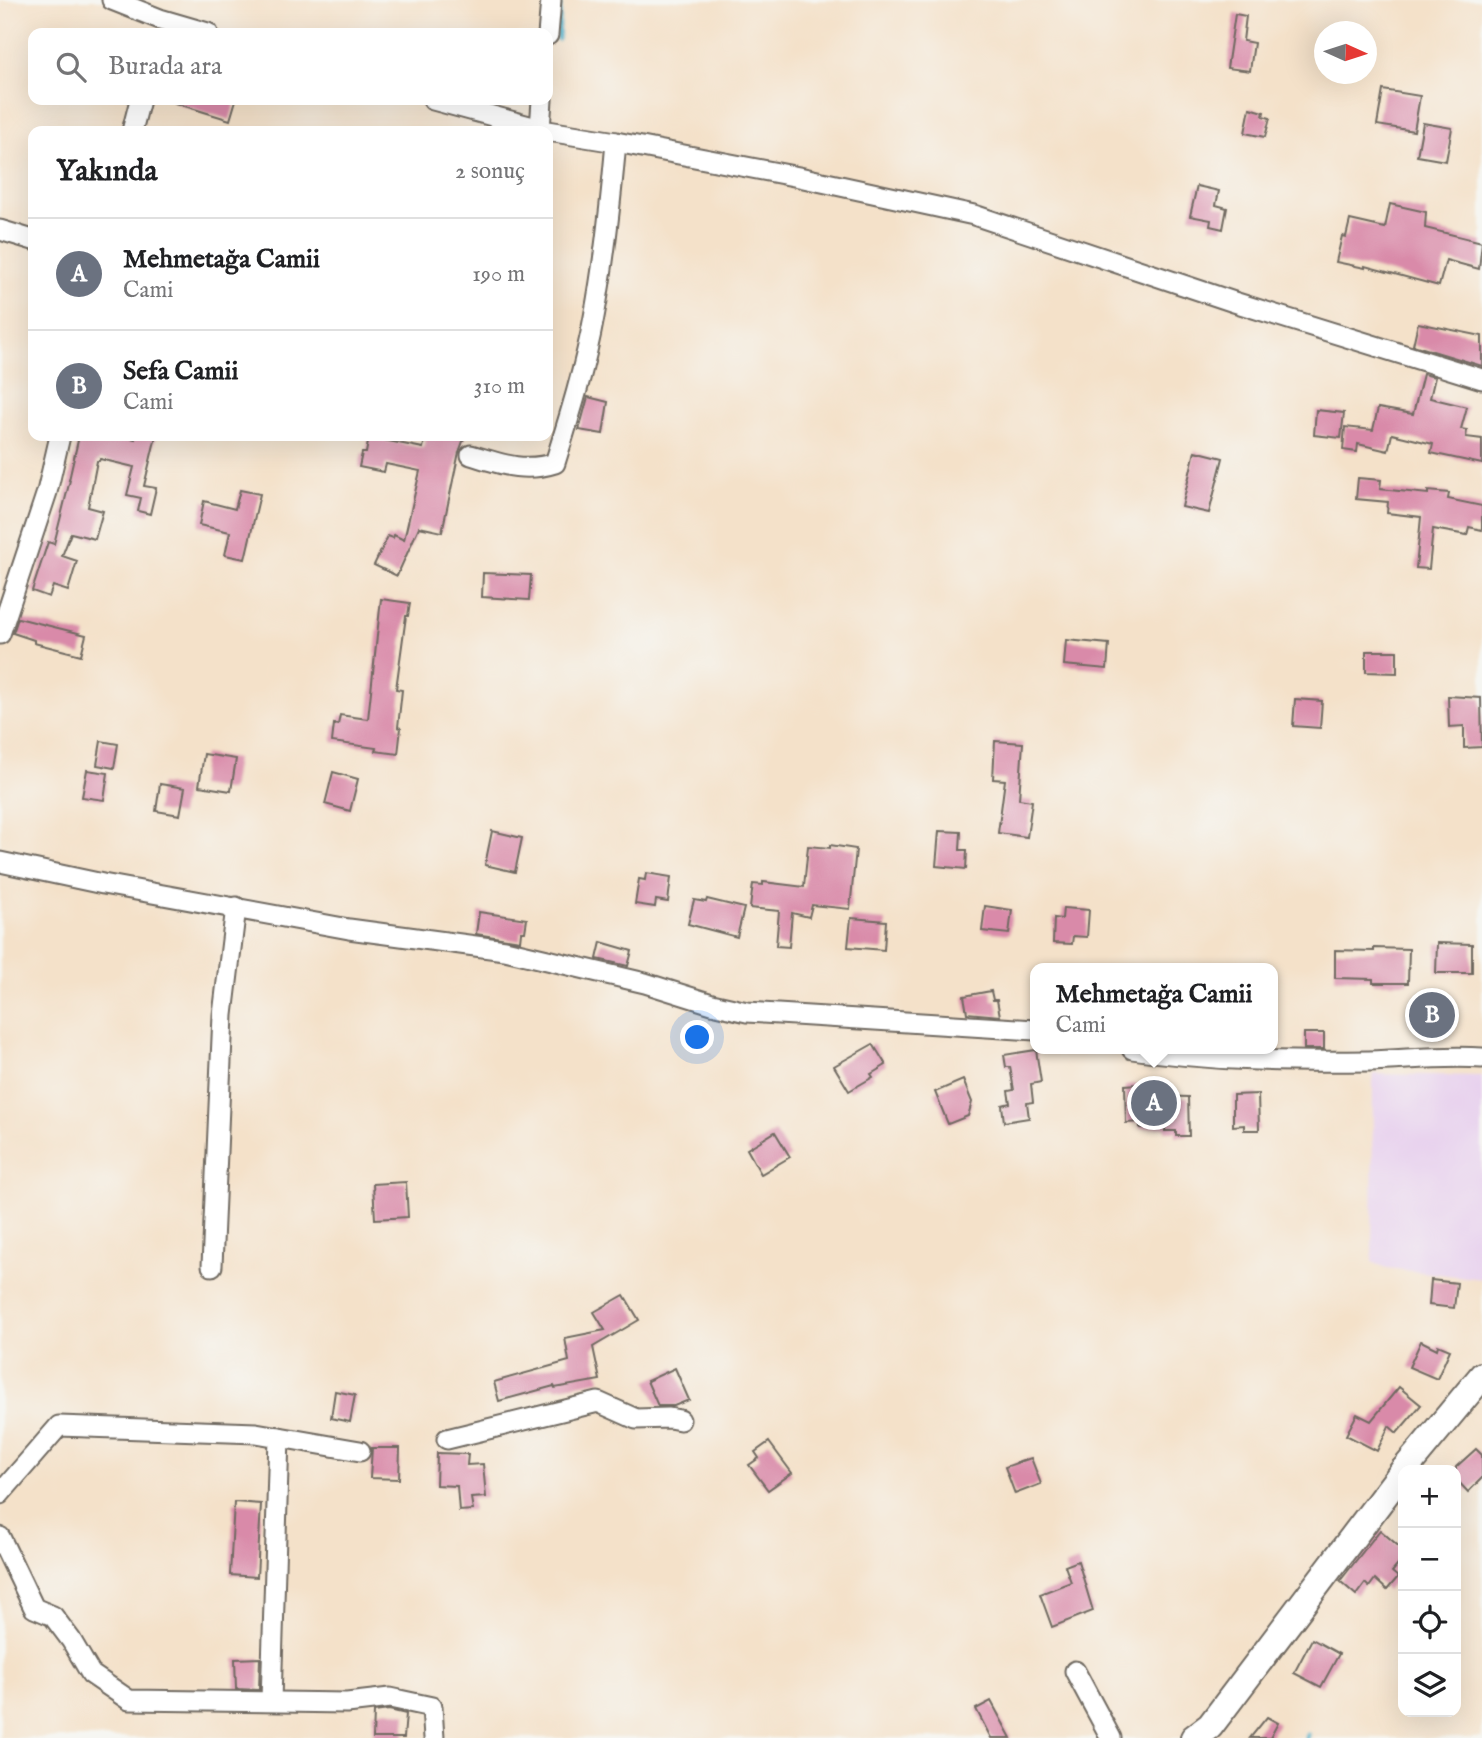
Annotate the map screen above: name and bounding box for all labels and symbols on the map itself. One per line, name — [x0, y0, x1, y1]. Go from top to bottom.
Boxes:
north arrow — [1314, 21, 1377, 84]
pin: B — [1409, 989, 1455, 1041]
your location — [680, 1020, 714, 1054]
pin: A — [1131, 1077, 1177, 1129]

